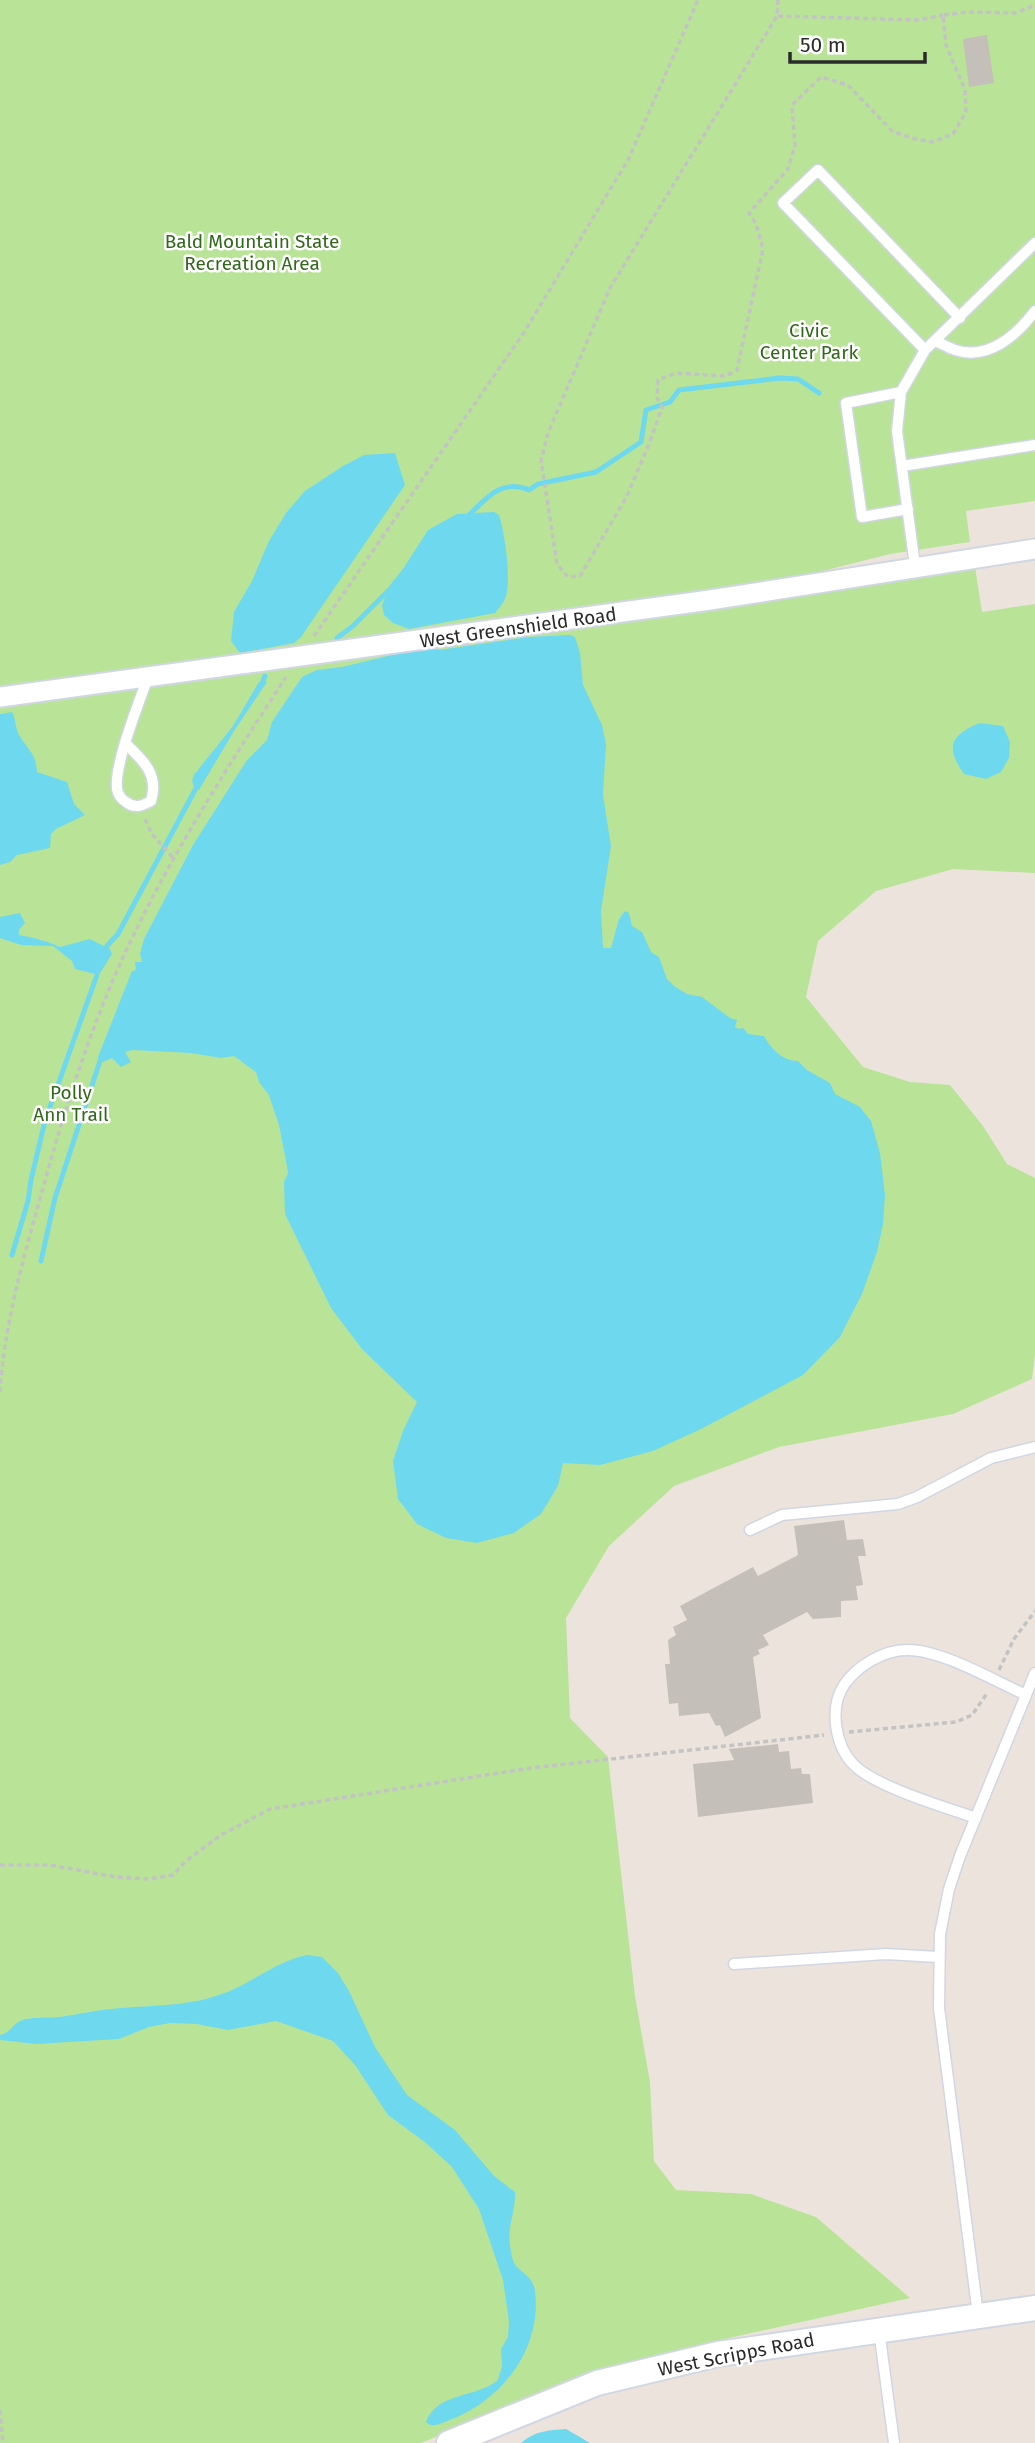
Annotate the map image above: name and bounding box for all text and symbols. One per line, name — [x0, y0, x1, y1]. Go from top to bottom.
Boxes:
scale bar — [790, 21, 925, 65]
text: 50 m — [800, 32, 846, 58]
park label: Bald Mountain State Recreation Area — [165, 230, 339, 275]
park label: Civic Center Park — [760, 319, 858, 364]
street label: West Greenshield Road — [418, 602, 618, 653]
park label: Polly Ann Trail — [33, 1081, 109, 1126]
street label: West Scripps Road — [656, 2328, 816, 2381]

